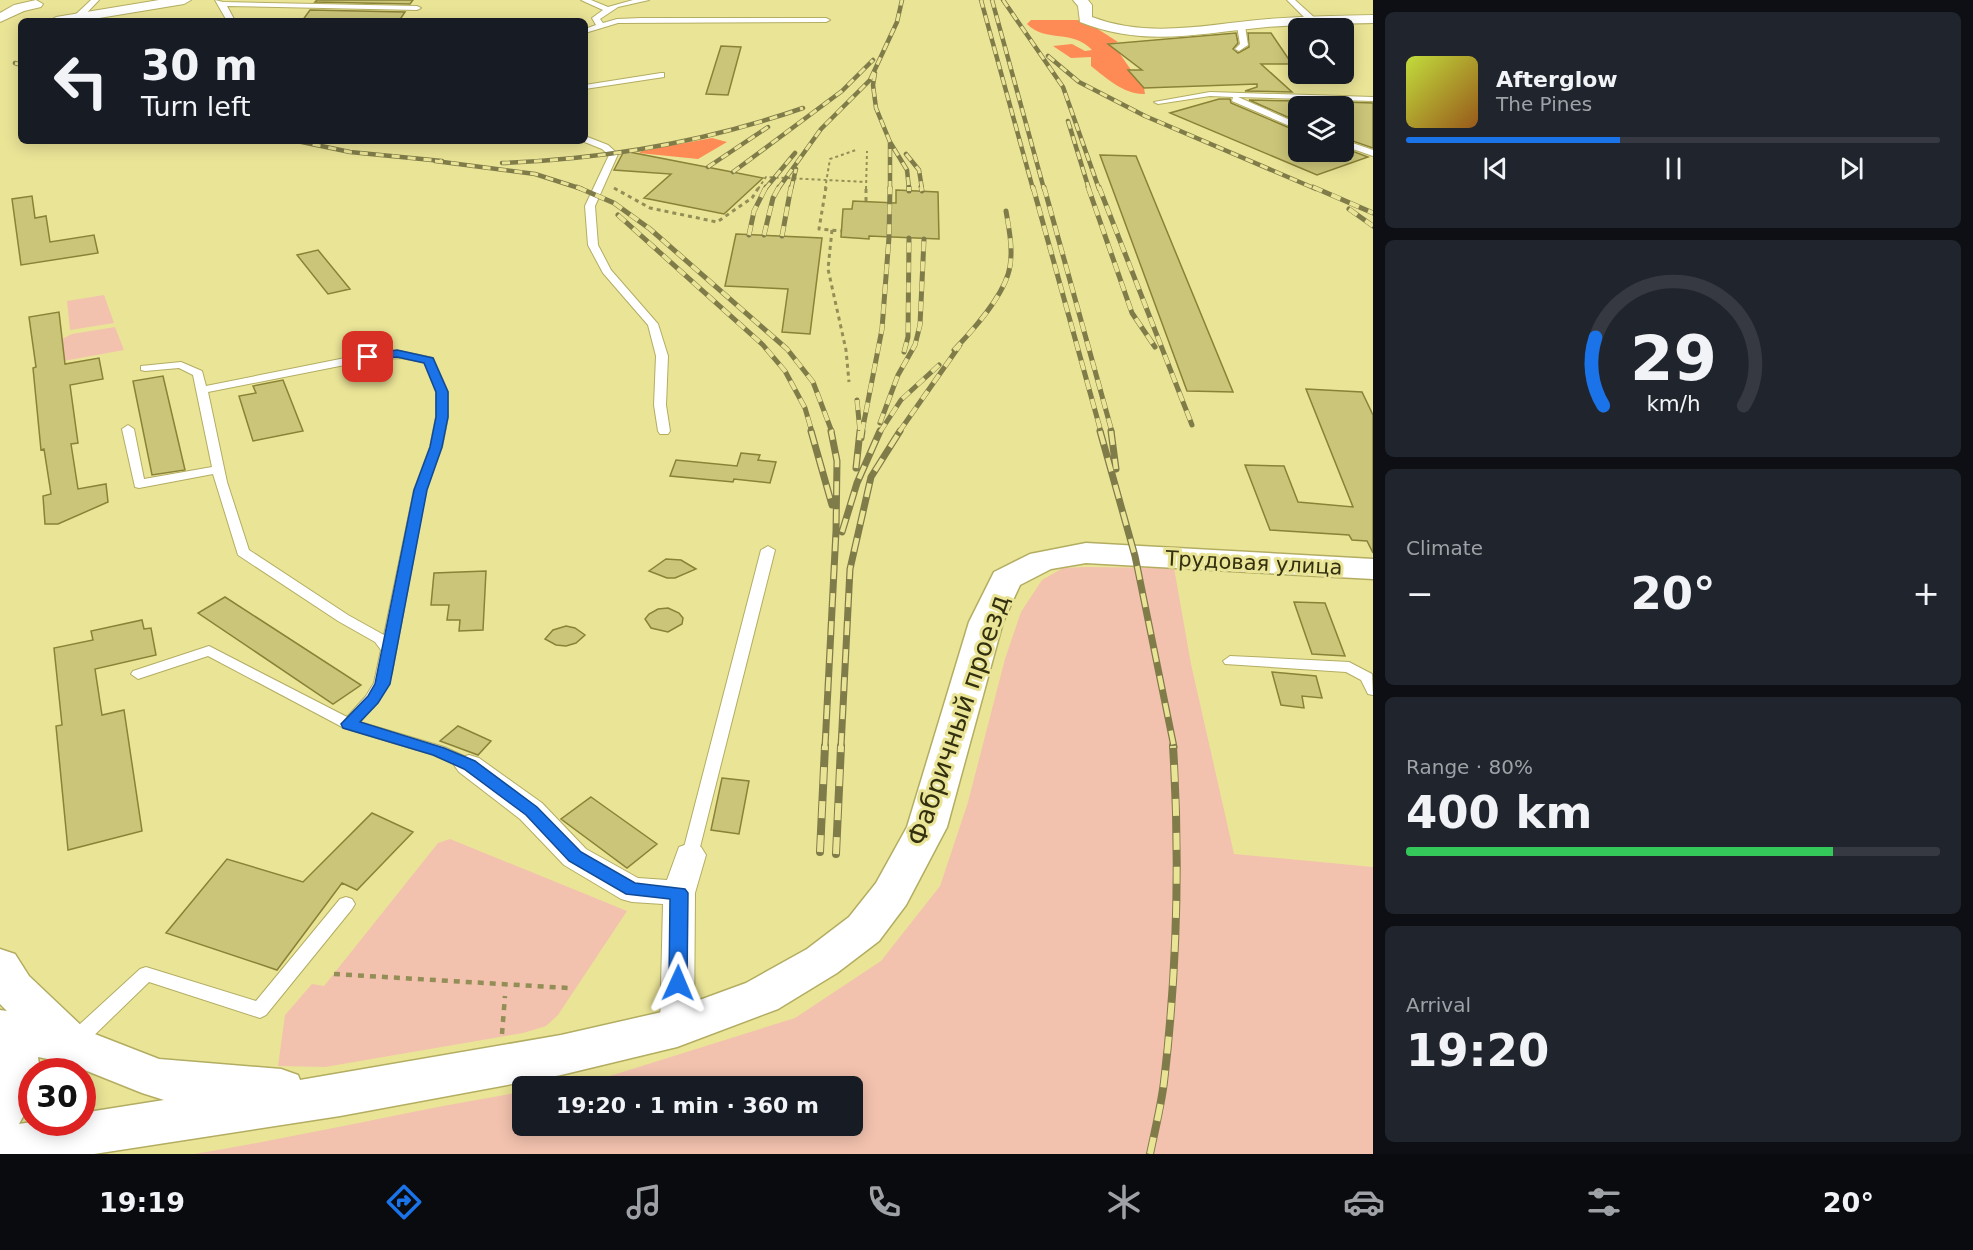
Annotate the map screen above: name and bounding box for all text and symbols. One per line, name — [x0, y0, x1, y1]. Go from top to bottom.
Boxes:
map controls — [1288, 18, 1354, 162]
button: search — [1288, 18, 1354, 84]
text: 30 m — [141, 41, 258, 90]
icon: left — [42, 42, 120, 120]
text: Afterglow — [1496, 67, 1618, 92]
text: Turn left — [141, 91, 251, 122]
text: The Pines — [1496, 92, 1592, 116]
button: layers — [1288, 96, 1354, 162]
icon: previous — [1479, 152, 1512, 185]
icon: pause — [1657, 152, 1690, 185]
icon: next — [1835, 152, 1868, 185]
text: 29 — [1630, 322, 1716, 395]
pin — [342, 331, 393, 382]
icon: arrive — [351, 340, 384, 373]
text: km/h — [1646, 391, 1700, 416]
text: Climate — [1406, 536, 1483, 560]
street label: Трудовая улица — [1164, 546, 1343, 580]
text: 20° — [1630, 567, 1716, 620]
text: − — [1406, 574, 1434, 613]
text: + — [1912, 574, 1940, 613]
street label: Фабричный проезд — [901, 591, 1015, 849]
text: Range · 80% — [1406, 755, 1533, 779]
text: 400 km — [1406, 786, 1592, 839]
position arrow — [646, 951, 710, 1015]
text: Arrival — [1406, 993, 1471, 1017]
text: 19:20 — [1406, 1024, 1549, 1077]
speed limit sign: 30 — [18, 1058, 96, 1136]
text: 19:20 · 1 min · 360 m — [556, 1093, 819, 1118]
icon: directions — [383, 1181, 425, 1223]
icon: music — [623, 1181, 665, 1223]
icon: phone — [863, 1181, 905, 1223]
icon: climate — [1103, 1181, 1145, 1223]
icon: car — [1343, 1181, 1385, 1223]
icon: filters — [1583, 1181, 1625, 1223]
text: 19:19 — [99, 1187, 185, 1218]
text: 20° — [1823, 1187, 1874, 1218]

